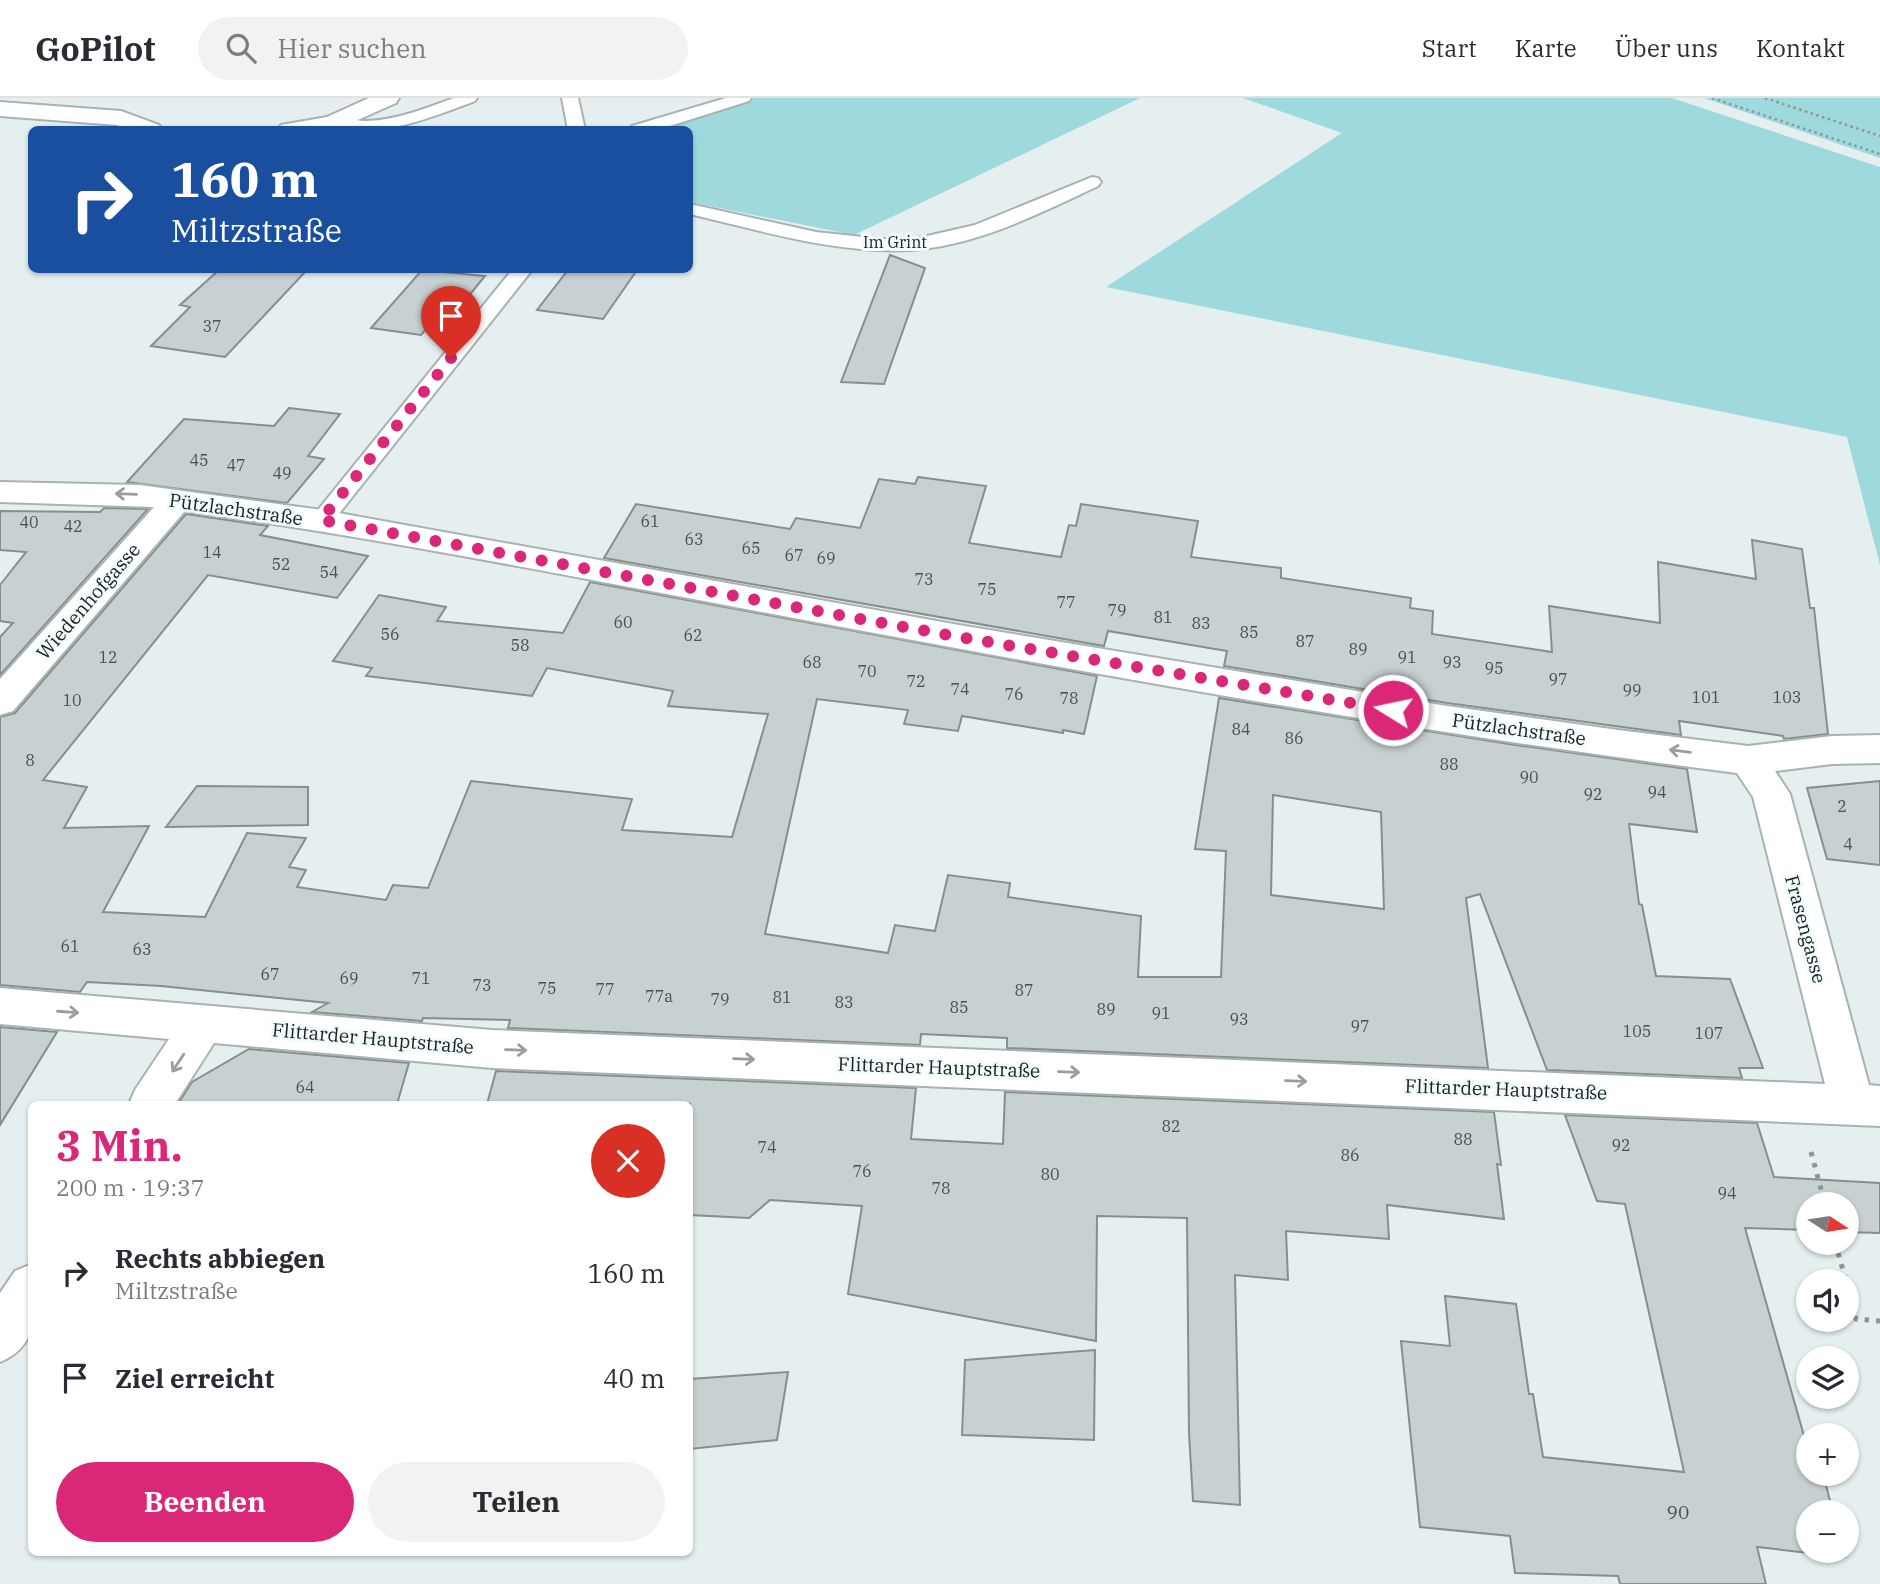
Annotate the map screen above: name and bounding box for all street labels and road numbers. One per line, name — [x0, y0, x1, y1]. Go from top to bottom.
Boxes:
street label: Im Grint — [863, 232, 927, 252]
street label: Pützlachstraße — [168, 488, 304, 530]
street label: Wiedenhofgasse — [31, 538, 145, 664]
street label: Pützlachstraße — [1451, 708, 1587, 750]
street label: Frasengasse — [1780, 872, 1832, 986]
street label: Flittarder Hauptstraße — [271, 1017, 475, 1059]
street label: Flittarder Hauptstraße — [837, 1051, 1041, 1083]
street label: Flittarder Hauptstraße — [1404, 1073, 1608, 1105]

